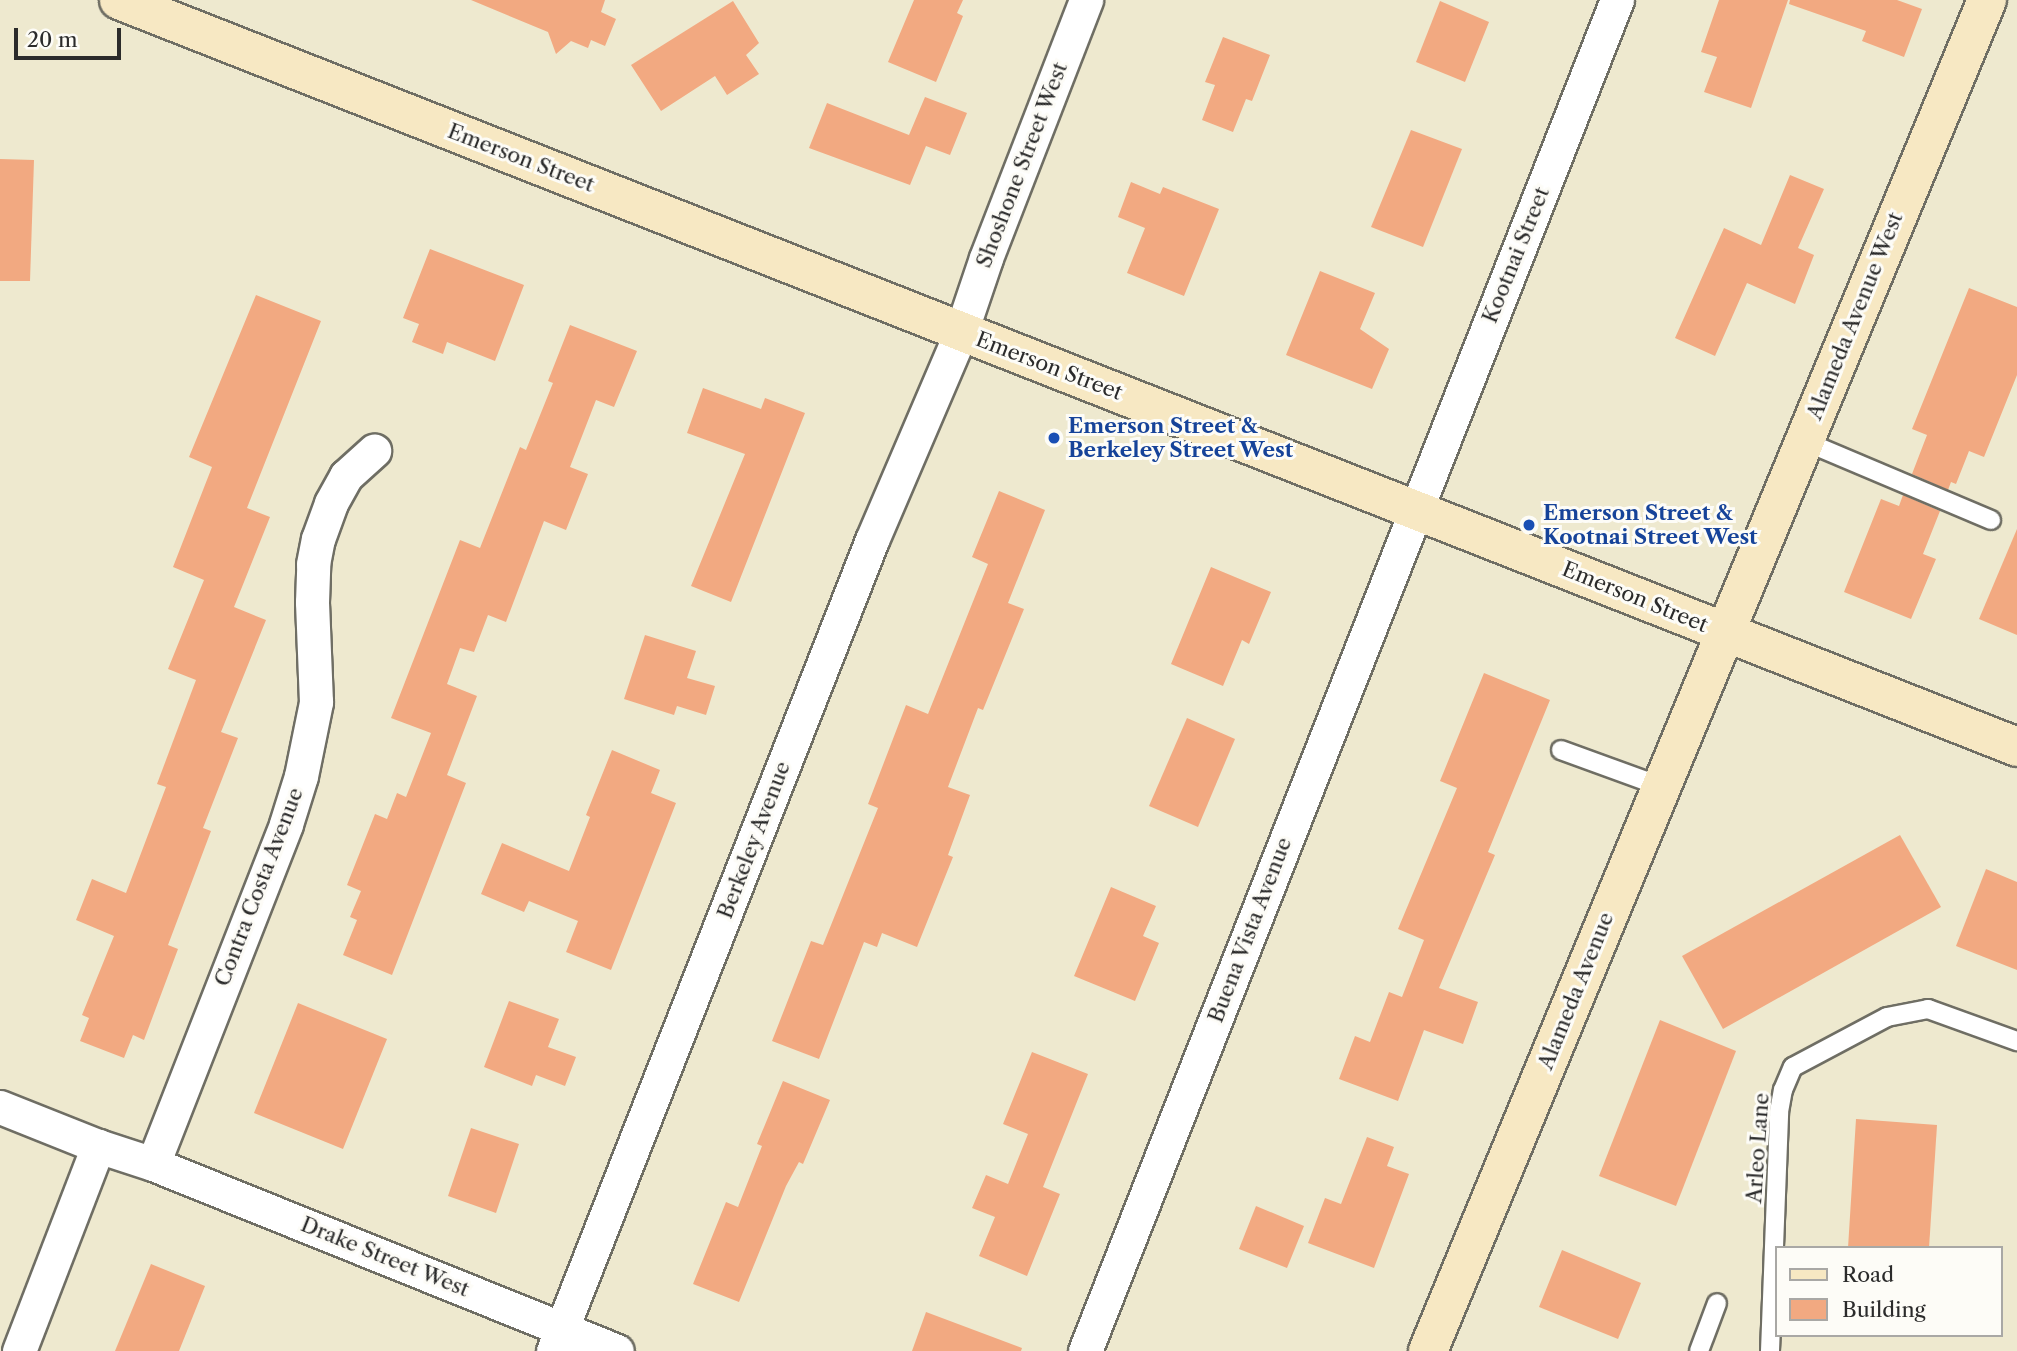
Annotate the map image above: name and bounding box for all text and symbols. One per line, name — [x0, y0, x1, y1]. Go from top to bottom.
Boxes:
scale bar — [18, 14, 124, 58]
text: 20 m — [27, 27, 78, 52]
street label: Shoshone Street West — [971, 58, 1073, 272]
street label: Emerson Street — [444, 118, 598, 198]
street label: Kootnai Street — [1477, 183, 1555, 327]
street label: Alameda Avenue West — [1801, 208, 1909, 424]
street label: Emerson Street — [972, 326, 1126, 406]
place label: Emerson Street & Berkeley Street West — [1068, 413, 1294, 463]
marker: Emerson Street & Berkeley Street West — [1046, 430, 1062, 446]
place label: Emerson Street & Kootnai Street West — [1543, 500, 1758, 550]
marker: Emerson Street & Kootnai Street West — [1521, 517, 1537, 533]
street label: Emerson Street — [1558, 556, 1712, 638]
street label: Berkeley Avenue — [712, 757, 796, 923]
street label: Contra Costa Avenue — [209, 784, 309, 990]
street label: Buena Vista Avenue — [1203, 833, 1297, 1027]
street label: Alameda Avenue — [1533, 908, 1619, 1074]
street label: Arleo Lane — [1742, 1092, 1774, 1204]
street label: Drake Street West — [297, 1212, 473, 1302]
legend — [1776, 1246, 2003, 1337]
text: Road — [1842, 1262, 1894, 1287]
text: Building — [1842, 1297, 1926, 1322]

